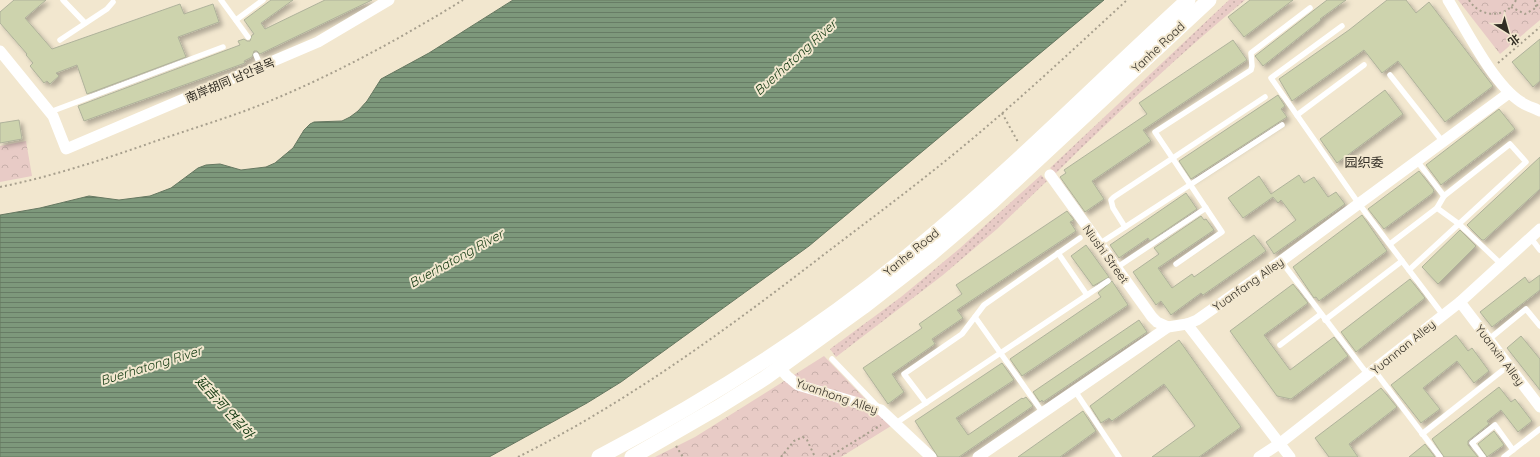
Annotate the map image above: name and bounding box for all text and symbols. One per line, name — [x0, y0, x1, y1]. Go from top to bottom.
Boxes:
north arrow — [1488, 12, 1528, 52]
water label: Buerhatong River — [750, 14, 841, 98]
street label: Yanhe Road — [1128, 19, 1188, 75]
text: 北 — [1505, 31, 1523, 49]
street label: 南岸胡同 남안골목 — [183, 54, 277, 106]
district label: 园织委 — [1344, 154, 1384, 170]
street label: Niushi Street — [1080, 222, 1132, 286]
water label: Buerhatong River — [406, 224, 508, 291]
street label: Yanhe Road — [880, 225, 942, 279]
street label: Yuanfang Alley — [1209, 254, 1287, 314]
street label: Yuannan Alley — [1368, 316, 1438, 378]
street label: Yuanxin Alley — [1472, 321, 1528, 389]
water label: Buerhatong River — [98, 341, 206, 388]
water label: 延吉河 연길하 — [193, 373, 259, 443]
street label: Yuanhong Alley — [794, 375, 880, 417]

